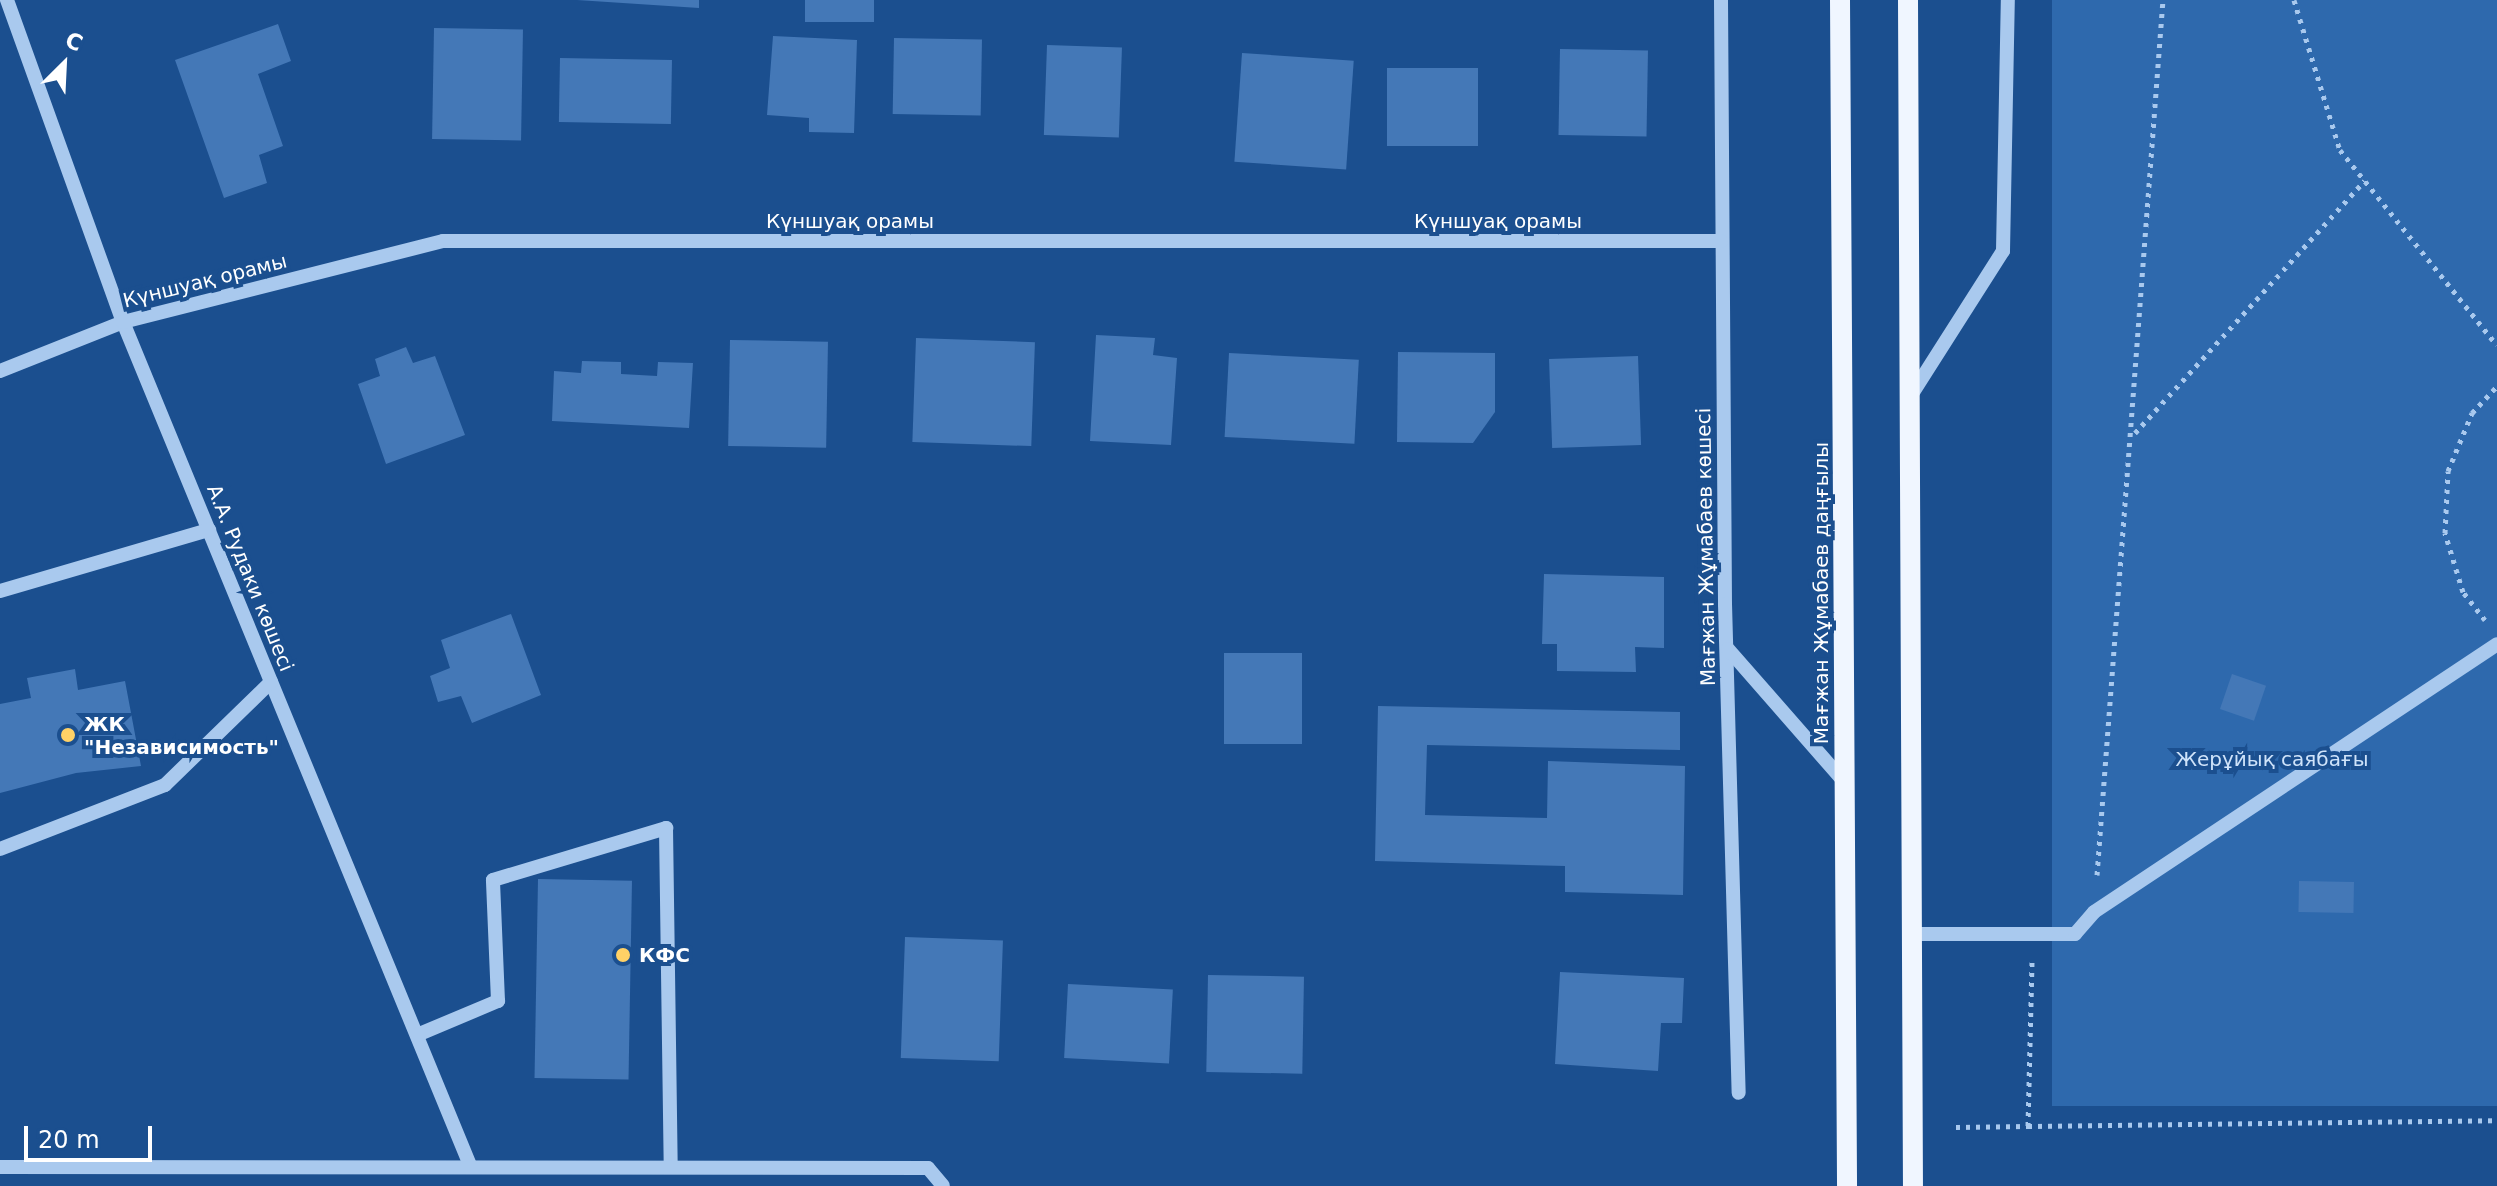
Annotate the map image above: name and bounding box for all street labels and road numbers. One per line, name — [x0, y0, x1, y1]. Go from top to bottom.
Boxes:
street label: Күншуақ орамы — [766, 209, 934, 233]
street label: Күншуақ орамы — [1414, 209, 1582, 233]
street label: Күншуақ орамы — [121, 249, 289, 313]
street label: Мағжан Жұмабаев көшесі — [1692, 408, 1720, 686]
street label: Мағжан Жұмабаев даңғылы — [1809, 442, 1833, 744]
street label: А.А. Рудаки көшесі — [202, 481, 298, 675]

